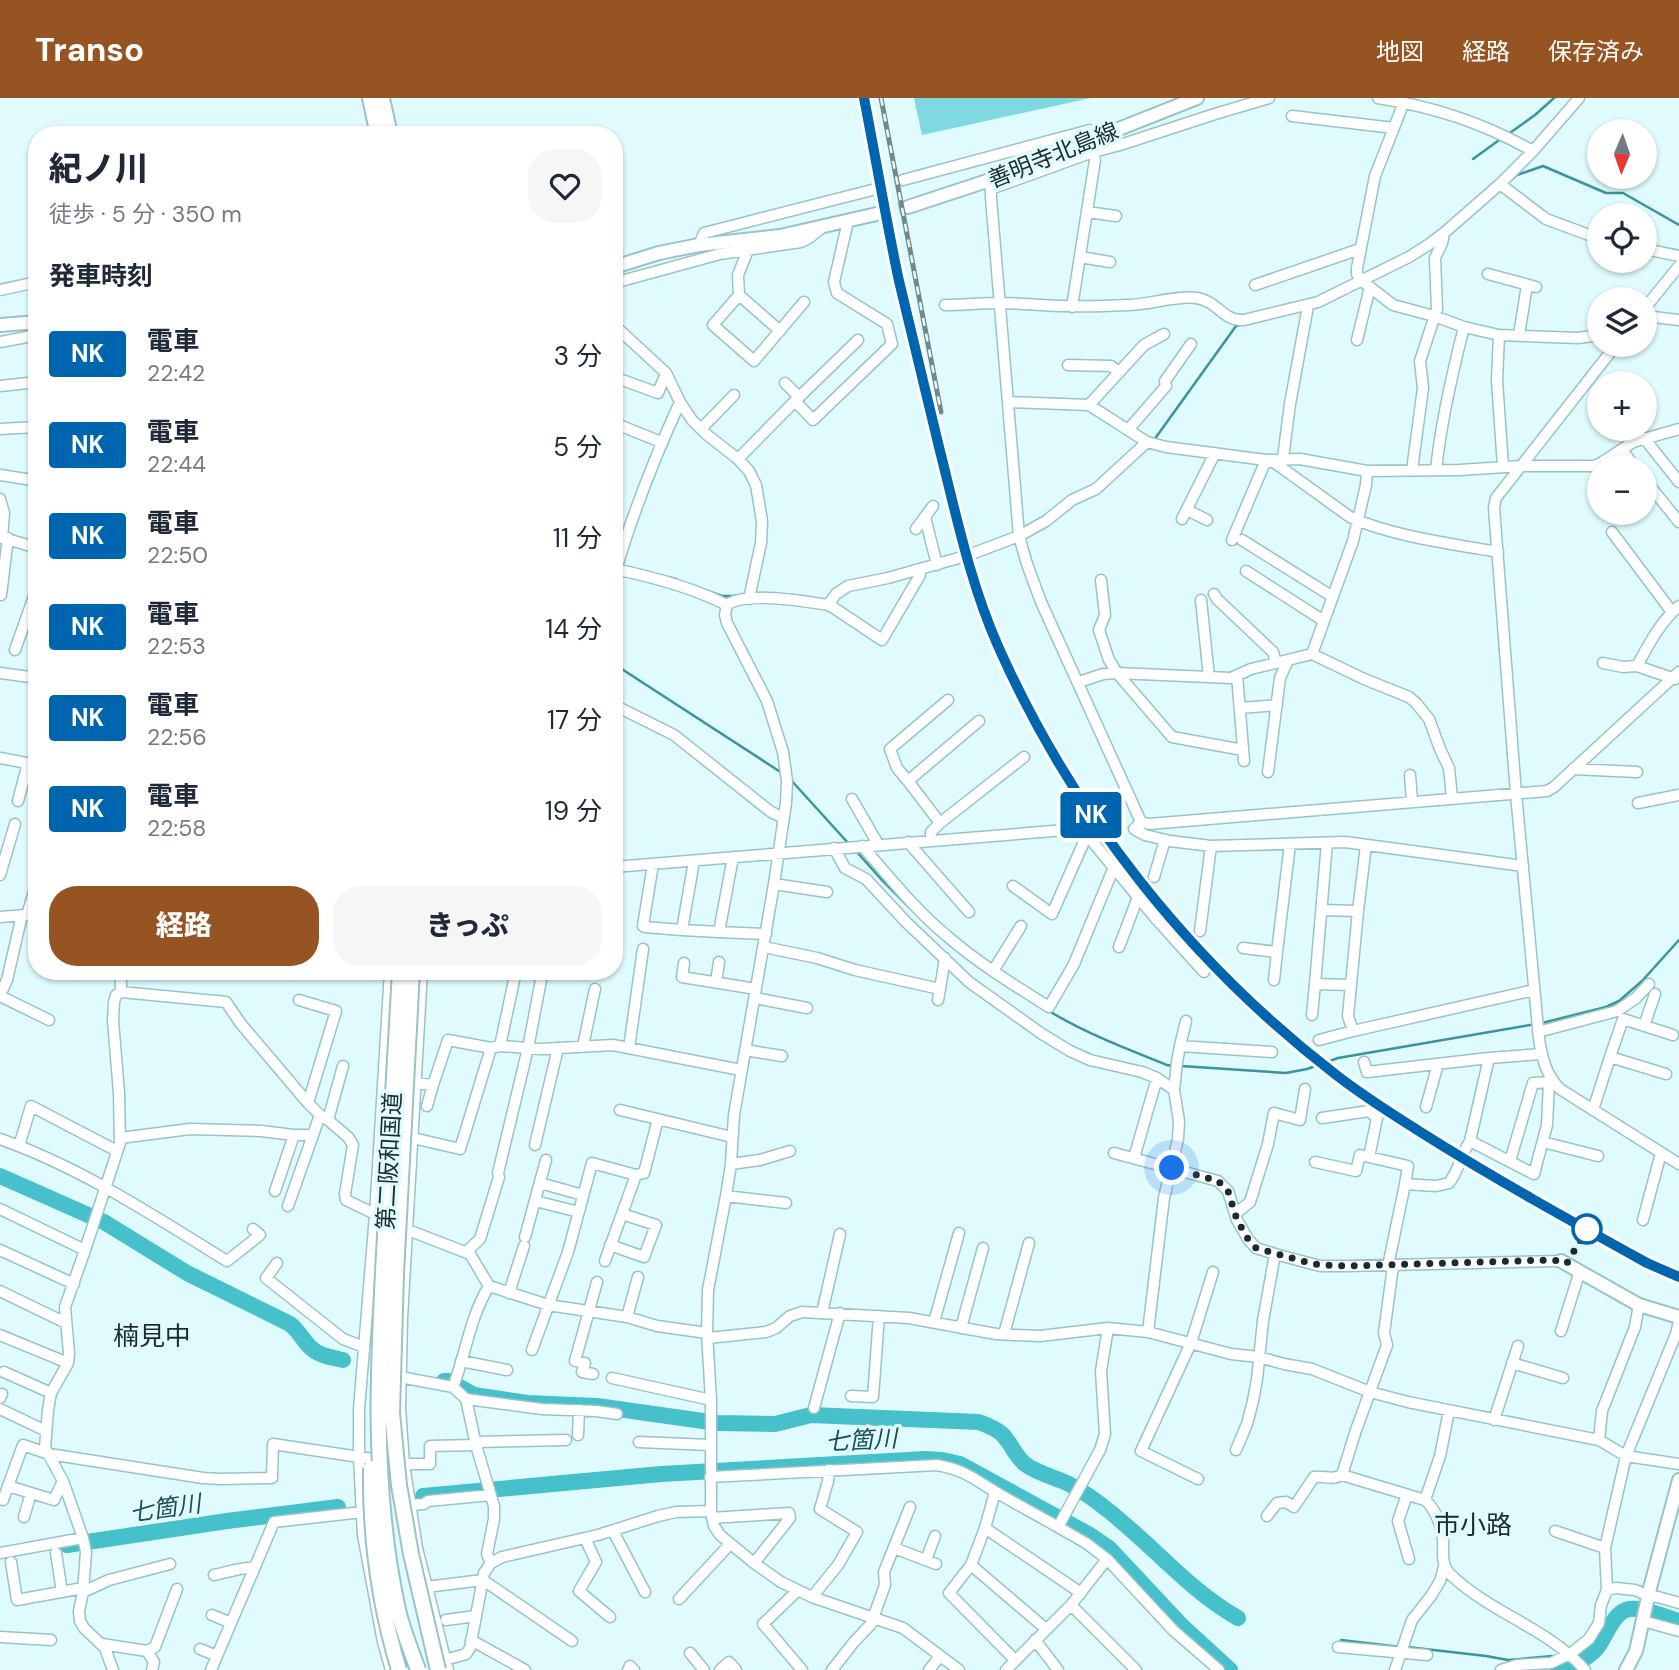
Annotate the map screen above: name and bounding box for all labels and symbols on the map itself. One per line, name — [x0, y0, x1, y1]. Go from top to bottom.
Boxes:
street label: 善明寺北島線 — [983, 115, 1123, 195]
north arrow — [1587, 119, 1657, 189]
line badge: NK — [1060, 792, 1122, 838]
street label: 第二阪和国道 — [370, 1091, 408, 1231]
your location — [1154, 1150, 1189, 1185]
unlabelled marker — [1572, 1214, 1602, 1244]
district label: 楠見中 — [113, 1319, 191, 1353]
water label: 七箇川 — [824, 1422, 901, 1457]
water label: 七箇川 — [127, 1487, 206, 1528]
district label: 市小路 — [1434, 1508, 1512, 1542]

